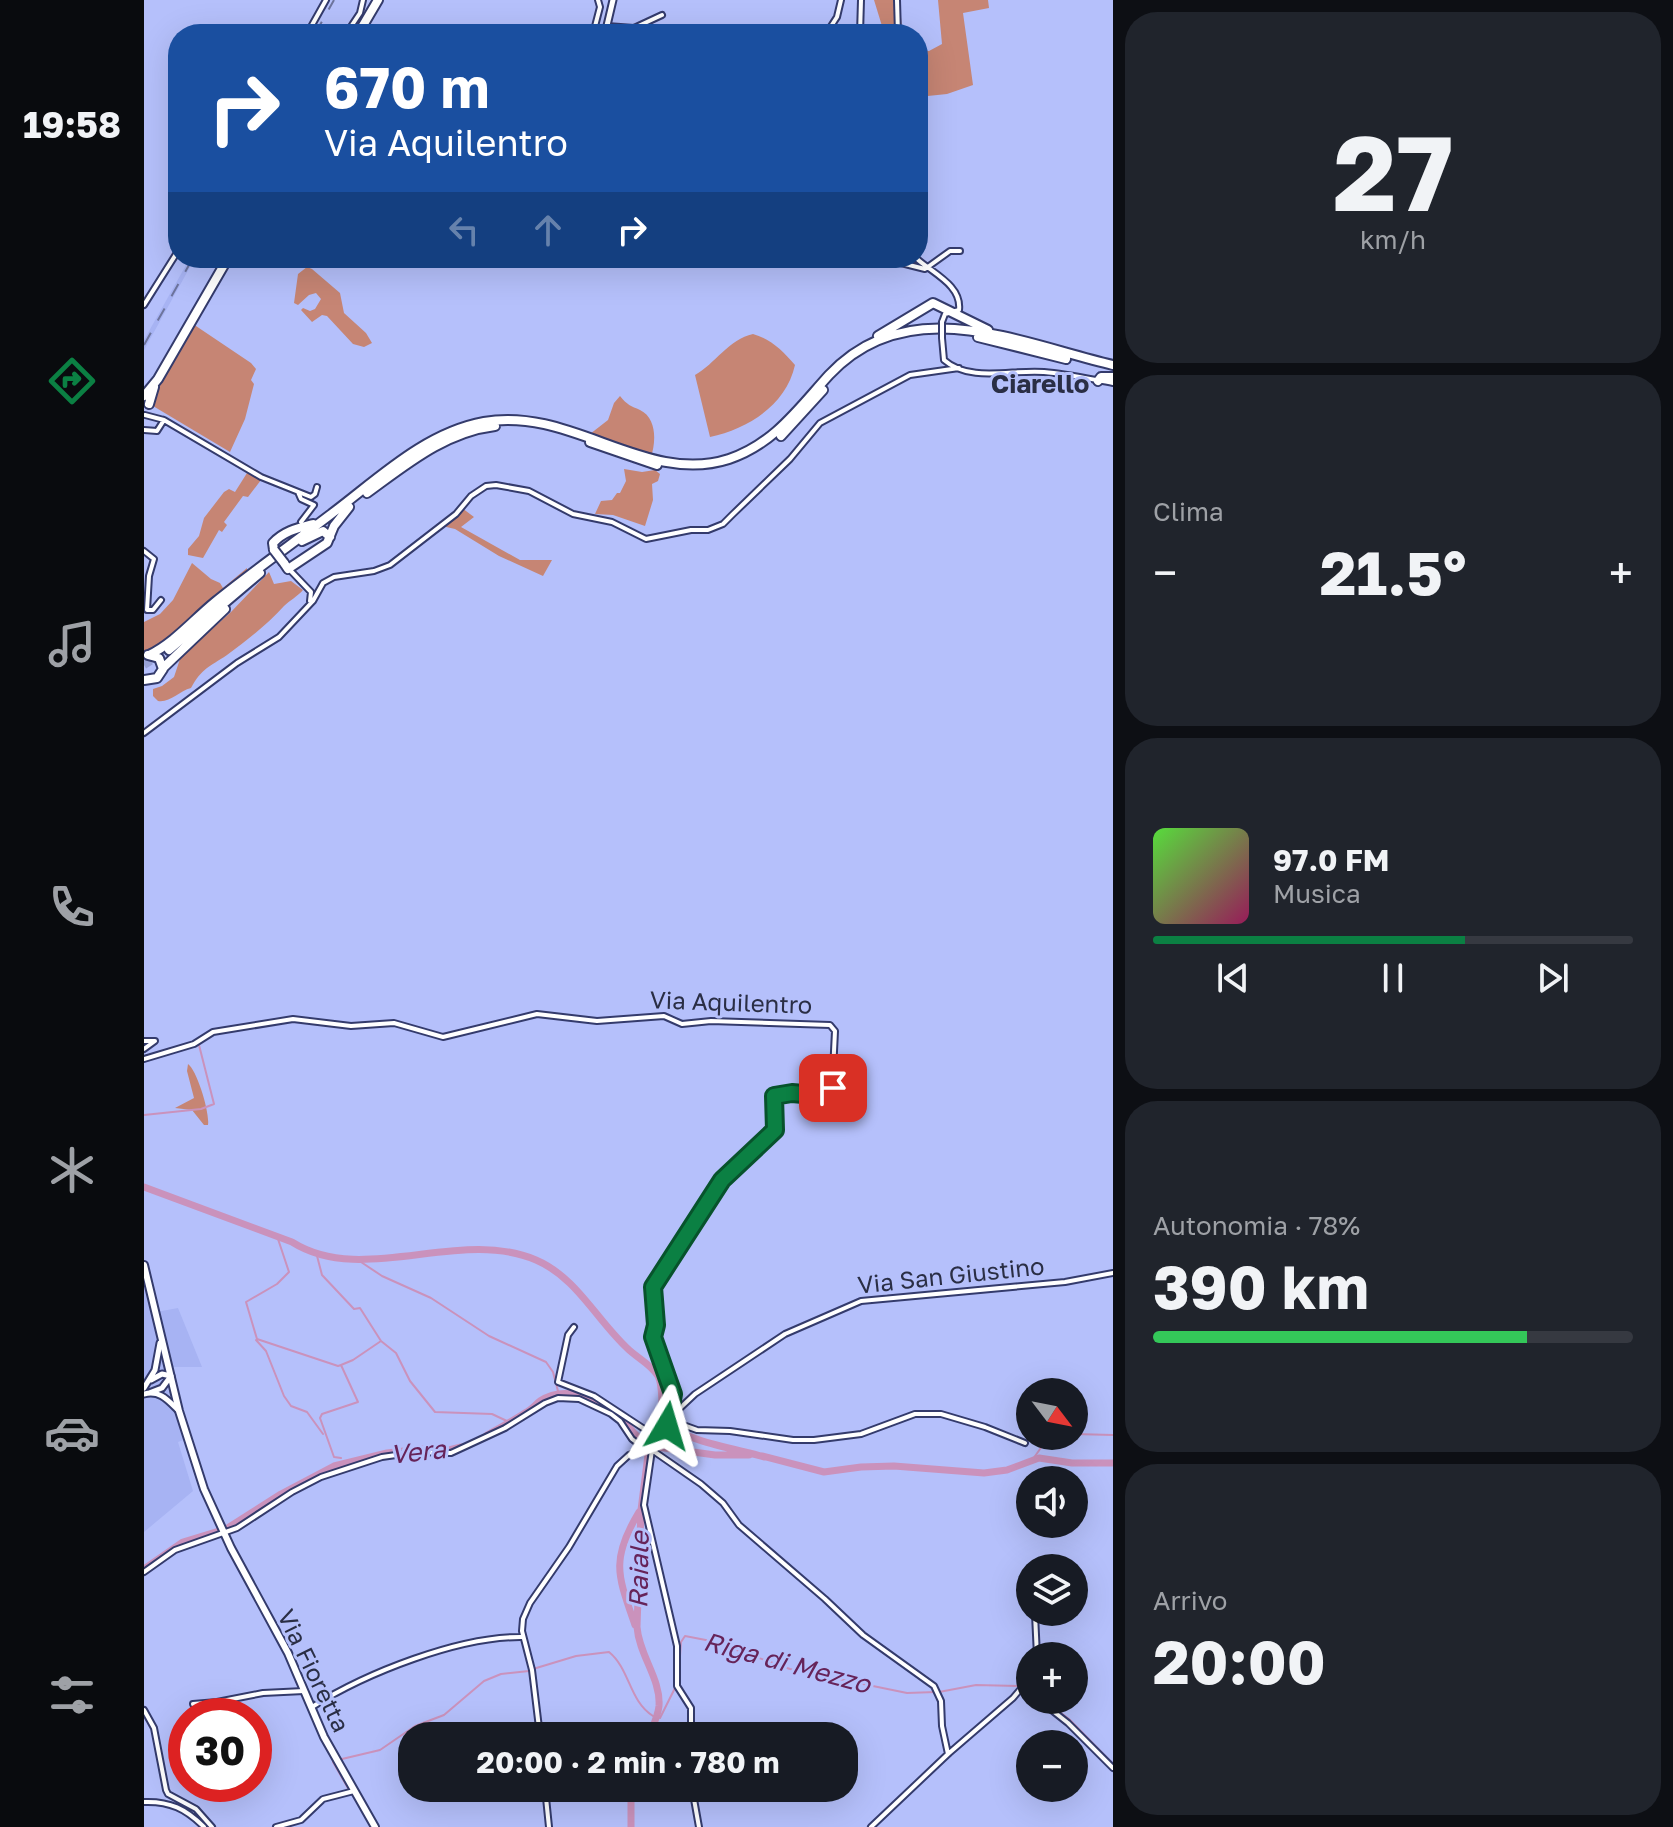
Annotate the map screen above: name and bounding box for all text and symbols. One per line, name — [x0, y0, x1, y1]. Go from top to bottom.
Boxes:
text: 670 m — [324, 53, 489, 120]
icon: right — [192, 56, 296, 160]
text: 19:58 — [23, 103, 121, 146]
text: 27 — [1333, 109, 1453, 234]
text: Via Aquilentro — [324, 121, 568, 164]
icon: left — [442, 208, 486, 252]
icon: ahead — [526, 208, 570, 252]
icon: right — [610, 208, 654, 252]
text: km/h — [1360, 224, 1426, 255]
icon: directions — [44, 353, 100, 409]
district label: Ciarello — [991, 368, 1089, 399]
text: Clima — [1153, 496, 1224, 527]
text: 21.5° — [1320, 536, 1466, 608]
text: − — [1153, 546, 1177, 599]
text: + — [1609, 546, 1633, 599]
icon: music — [44, 616, 100, 672]
text: 97.0 FM — [1273, 842, 1390, 878]
text: Musica — [1273, 878, 1361, 909]
icon: phone — [44, 879, 100, 935]
icon: previous — [1211, 956, 1255, 1000]
icon: pause — [1371, 956, 1415, 1000]
icon: next — [1531, 956, 1575, 1000]
street label: Via Aquilentro — [649, 984, 813, 1019]
pin — [799, 1054, 867, 1122]
icon: arrive — [811, 1066, 855, 1110]
icon: climate — [44, 1142, 100, 1198]
text: Autonomia · 78% — [1153, 1210, 1360, 1241]
street label: Via San Giustino — [856, 1250, 1046, 1299]
text: 390 km — [1153, 1250, 1369, 1322]
north arrow — [1016, 1378, 1088, 1450]
map controls — [1016, 1378, 1088, 1802]
position arrow — [625, 1384, 709, 1468]
icon: car — [44, 1405, 100, 1461]
water label: Vera — [389, 1433, 448, 1470]
button: sound — [1016, 1466, 1088, 1538]
water label: Raiale — [622, 1529, 655, 1609]
button: layers — [1016, 1554, 1088, 1626]
text: Arrivo — [1153, 1585, 1227, 1616]
street label: Via Fioretta — [272, 1604, 356, 1736]
water label: Riga di Mezzo — [700, 1625, 875, 1700]
text: 20:00 — [1153, 1625, 1326, 1697]
button: + — [1016, 1642, 1088, 1714]
icon: filters — [44, 1667, 100, 1723]
speed limit sign: 30 — [168, 1698, 272, 1802]
button: − — [1016, 1730, 1088, 1802]
text: 20:00 · 2 min · 780 m — [477, 1744, 779, 1780]

